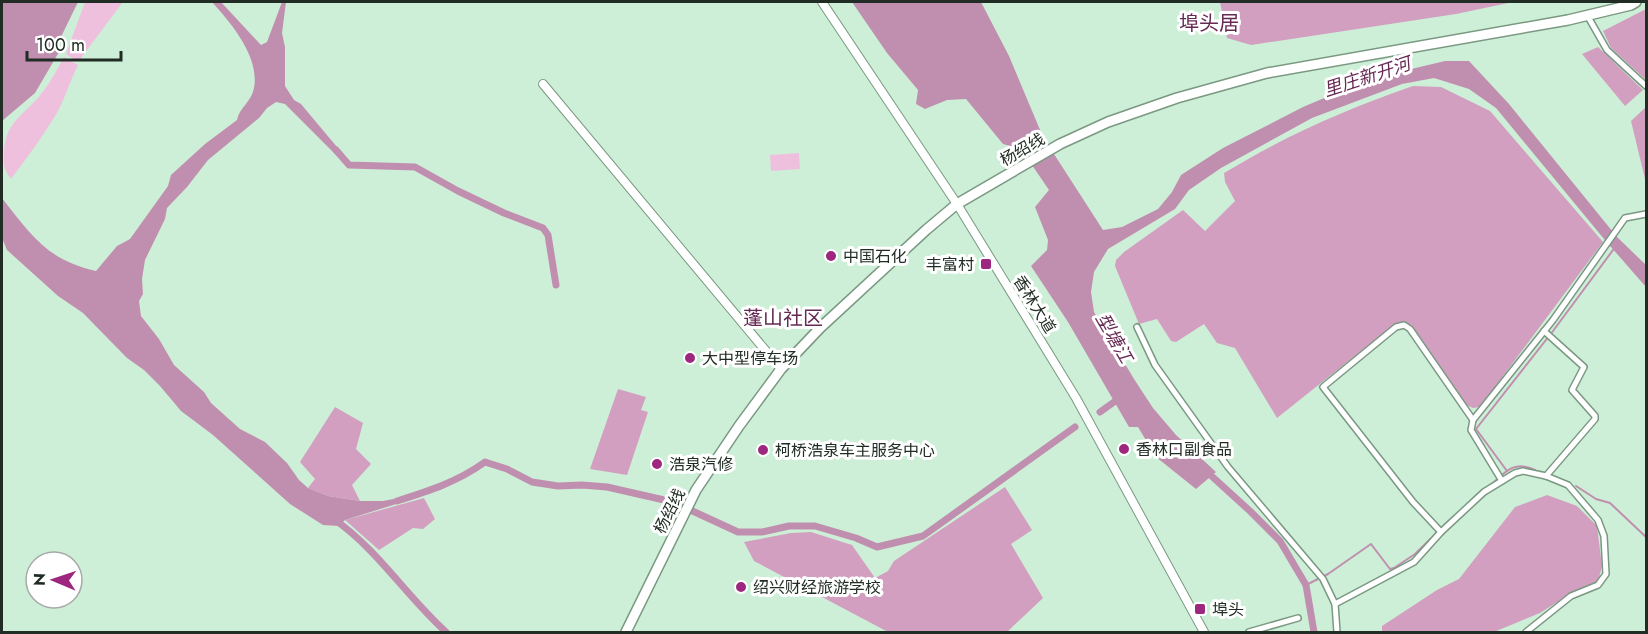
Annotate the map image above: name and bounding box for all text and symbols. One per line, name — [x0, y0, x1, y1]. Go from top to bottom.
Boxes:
district label: 埠头居 — [1179, 9, 1239, 38]
scale bar — [27, 24, 122, 62]
text: 100 m — [36, 32, 85, 58]
water label: 里庄新开河 — [1320, 50, 1417, 103]
street label: 杨绍线 — [996, 127, 1049, 171]
place label: 中国石化 — [843, 245, 907, 268]
marker: 中国石化 — [824, 249, 838, 263]
place label: 丰富村 — [926, 253, 974, 276]
marker: 丰富村 — [979, 257, 993, 271]
street label: 香林大道 — [1008, 271, 1061, 338]
district label: 蓬山社区 — [743, 304, 823, 333]
water label: 型塘江 — [1089, 308, 1140, 370]
place label: 大中型停车场 — [702, 347, 798, 370]
marker: 大中型停车场 — [683, 351, 697, 365]
place label: 香林口副食品 — [1136, 438, 1232, 461]
place label: 柯桥浩泉车主服务中心 — [775, 439, 935, 462]
marker: 香林口副食品 — [1117, 442, 1131, 456]
marker: 柯桥浩泉车主服务中心 — [756, 443, 770, 457]
place label: 浩泉汽修 — [669, 453, 733, 476]
marker: 浩泉汽修 — [650, 457, 664, 471]
street label: 杨绍线 — [648, 485, 691, 538]
north arrow — [24, 550, 84, 610]
text: N — [28, 573, 51, 586]
place label: 绍兴财经旅游学校 — [753, 576, 881, 599]
marker: 绍兴财经旅游学校 — [734, 580, 748, 594]
place label: 埠头 — [1212, 598, 1244, 621]
marker: 埠头 — [1193, 602, 1207, 616]

